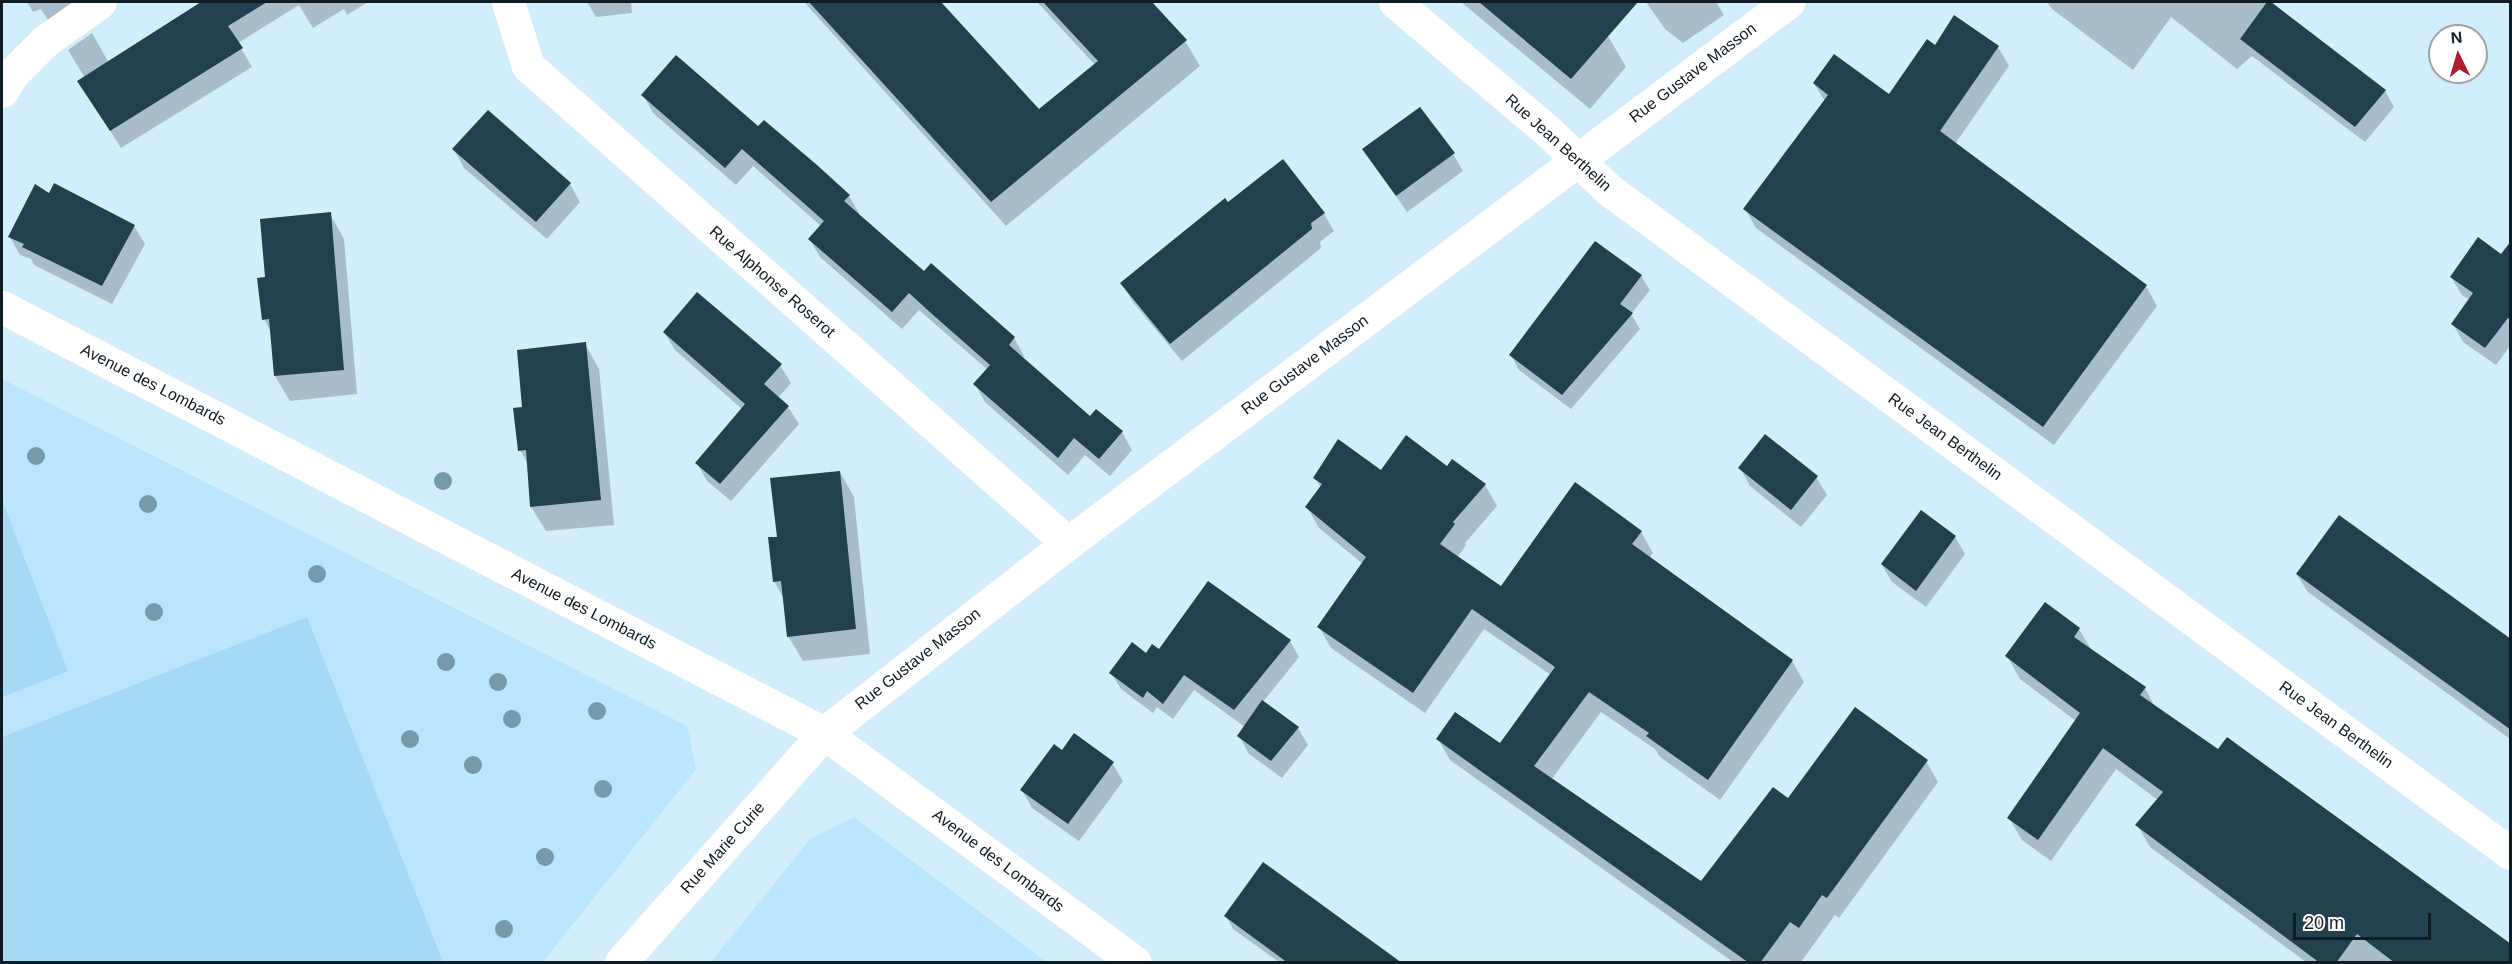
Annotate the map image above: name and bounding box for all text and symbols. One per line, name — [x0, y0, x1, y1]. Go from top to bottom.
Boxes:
street label: Rue Gustave Masson — [1626, 19, 1760, 127]
north arrow — [2428, 24, 2488, 84]
text: N — [2450, 29, 2463, 47]
street label: Rue Jean Berthelin — [1501, 90, 1615, 196]
street label: Rue Alphonse Roserot — [705, 222, 839, 342]
street label: Rue Gustave Masson — [1238, 311, 1372, 419]
street label: Avenue des Lombards — [77, 340, 229, 430]
street label: Rue Jean Berthelin — [1884, 389, 2006, 485]
street label: Avenue des Lombards — [508, 564, 660, 654]
street label: Rue Gustave Masson — [851, 604, 985, 714]
street label: Rue Jean Berthelin — [2275, 677, 2397, 773]
street label: Rue Marie Curie — [677, 798, 769, 898]
street label: Avenue des Lombards — [928, 805, 1068, 917]
scale bar — [2296, 901, 2434, 939]
text: 20 m — [2304, 913, 2344, 933]

